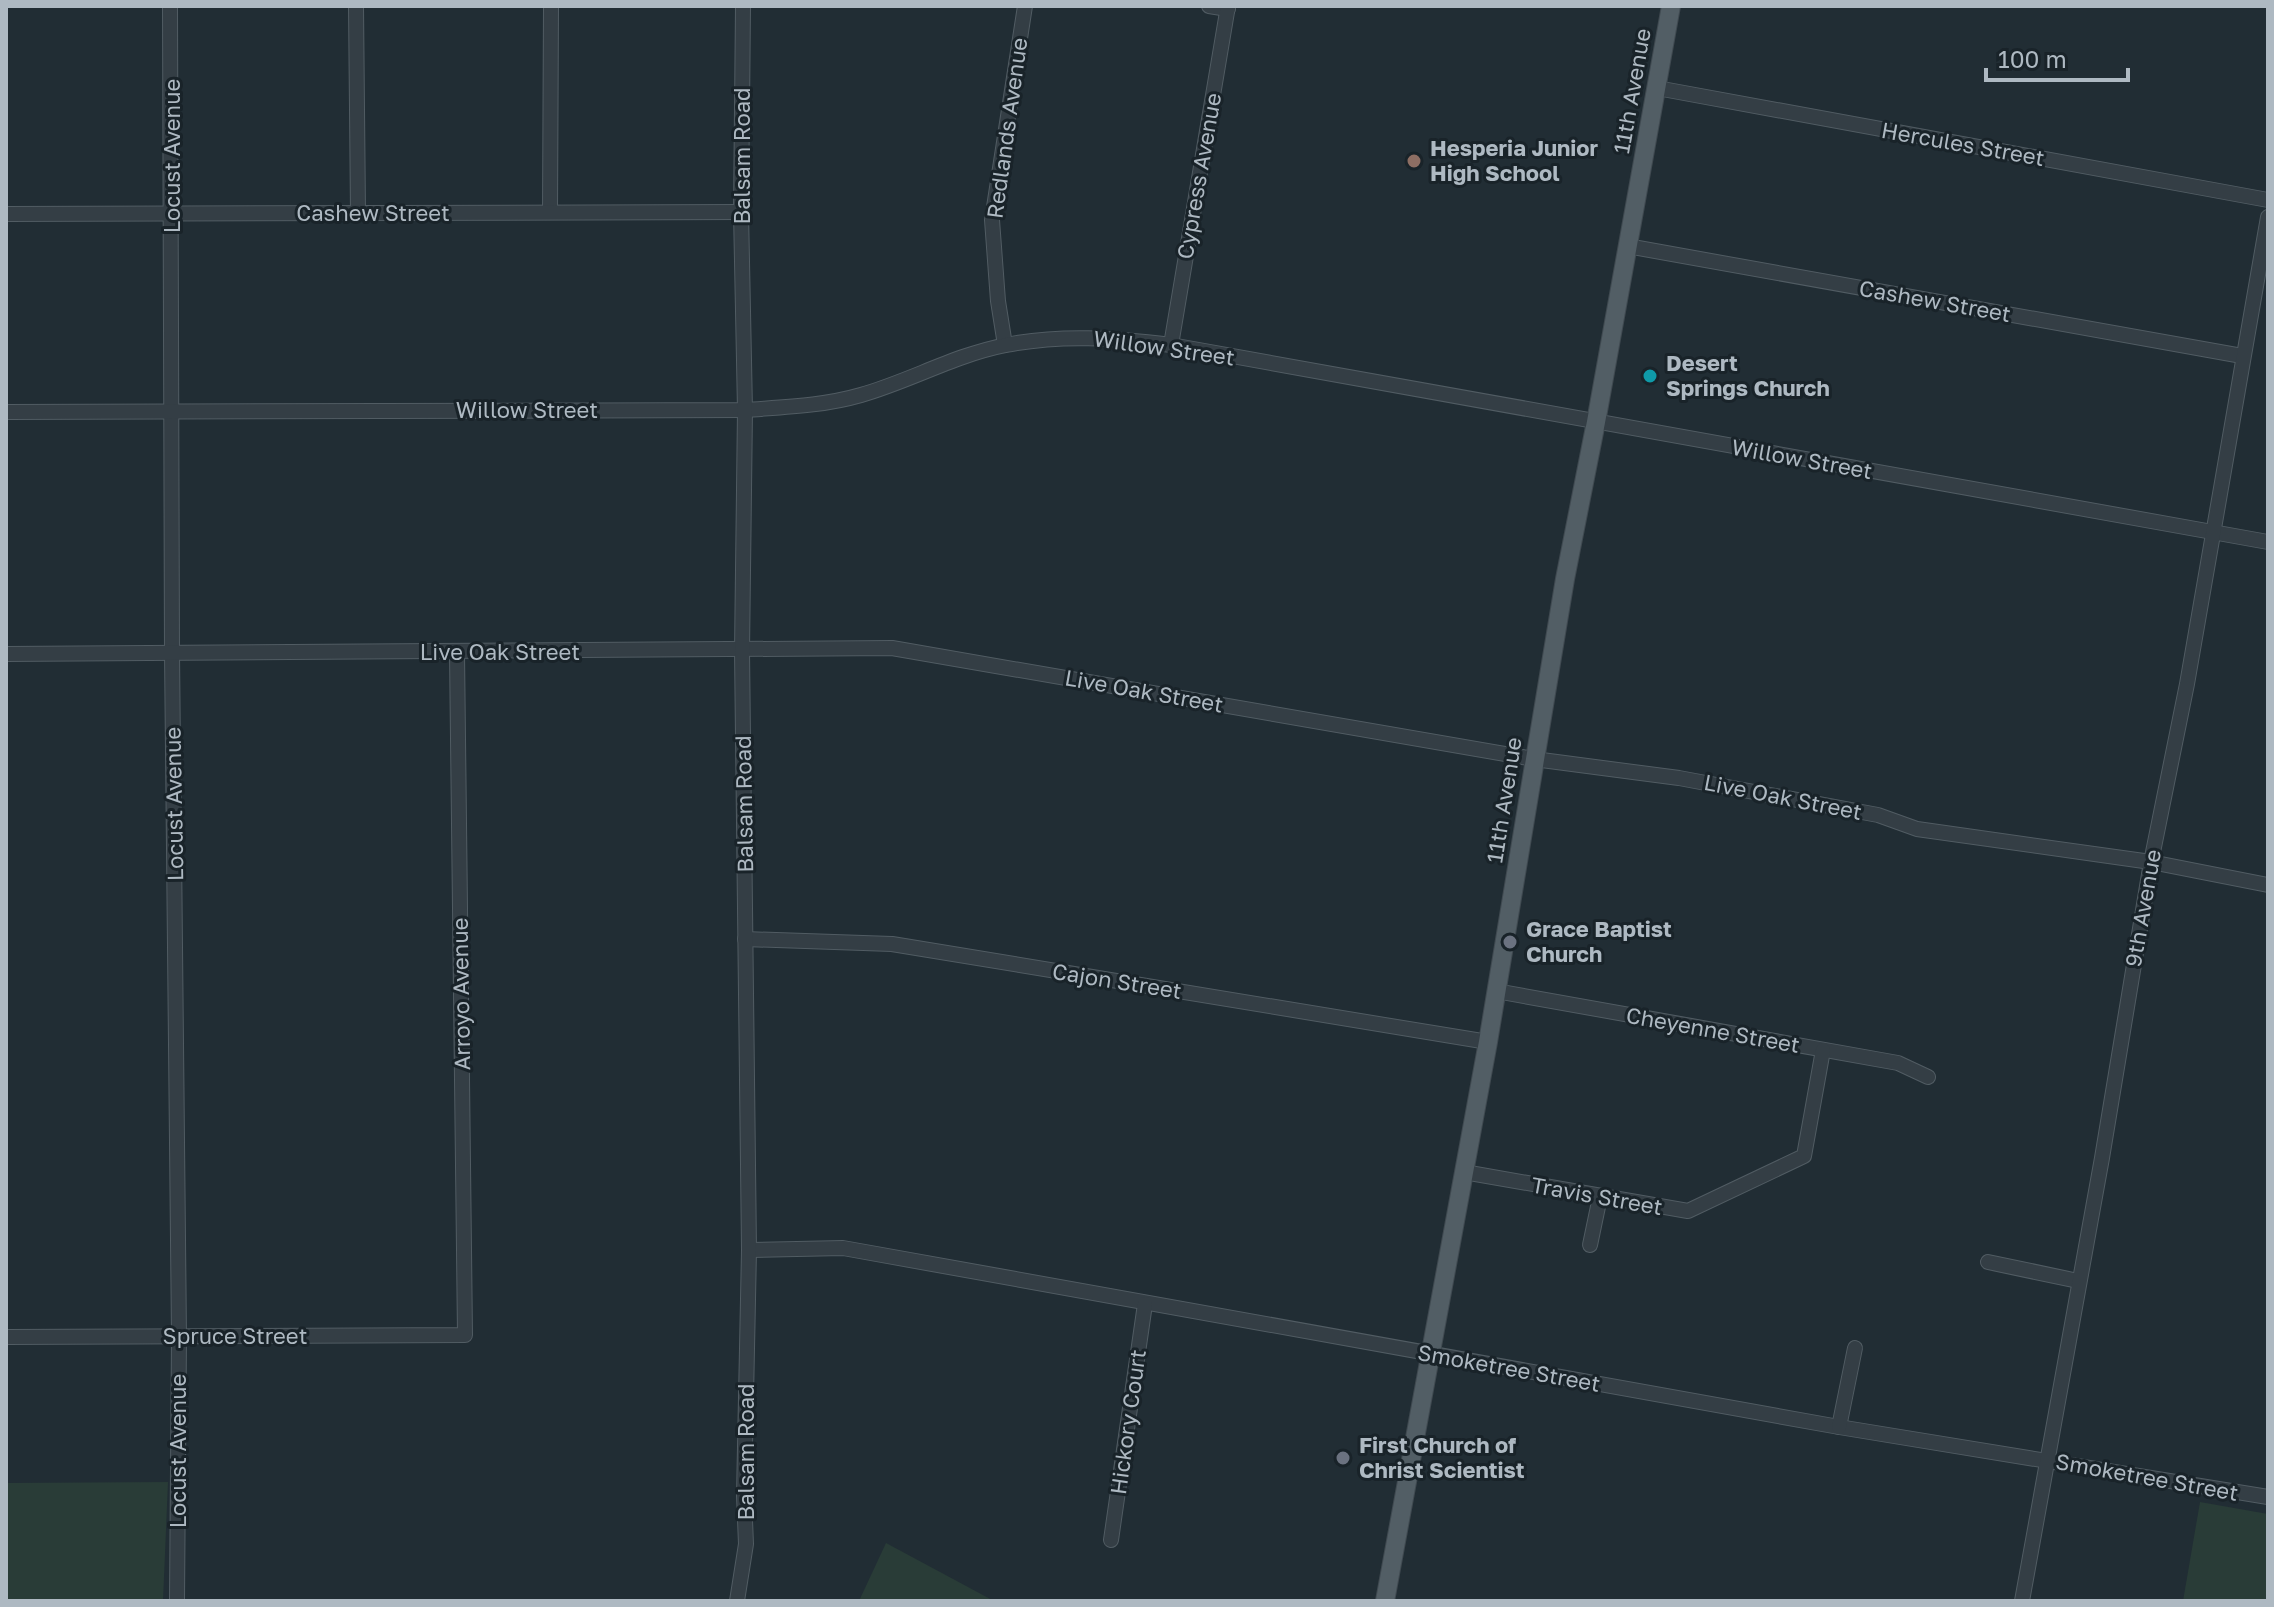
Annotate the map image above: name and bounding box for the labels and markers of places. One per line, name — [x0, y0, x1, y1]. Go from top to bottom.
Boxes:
place label: Hesperia Junior High School — [1430, 134, 1599, 186]
marker: Hesperia Junior High School — [1405, 152, 1423, 170]
place label: Desert Springs Church — [1666, 349, 1830, 401]
marker: Desert Springs Church — [1641, 367, 1659, 385]
place label: Grace Baptist Church — [1526, 915, 1672, 967]
marker: Grace Baptist Church — [1501, 933, 1519, 951]
place label: First Church of Christ Scientist — [1359, 1431, 1525, 1483]
marker: First Church of Christ Scientist — [1334, 1449, 1352, 1467]

